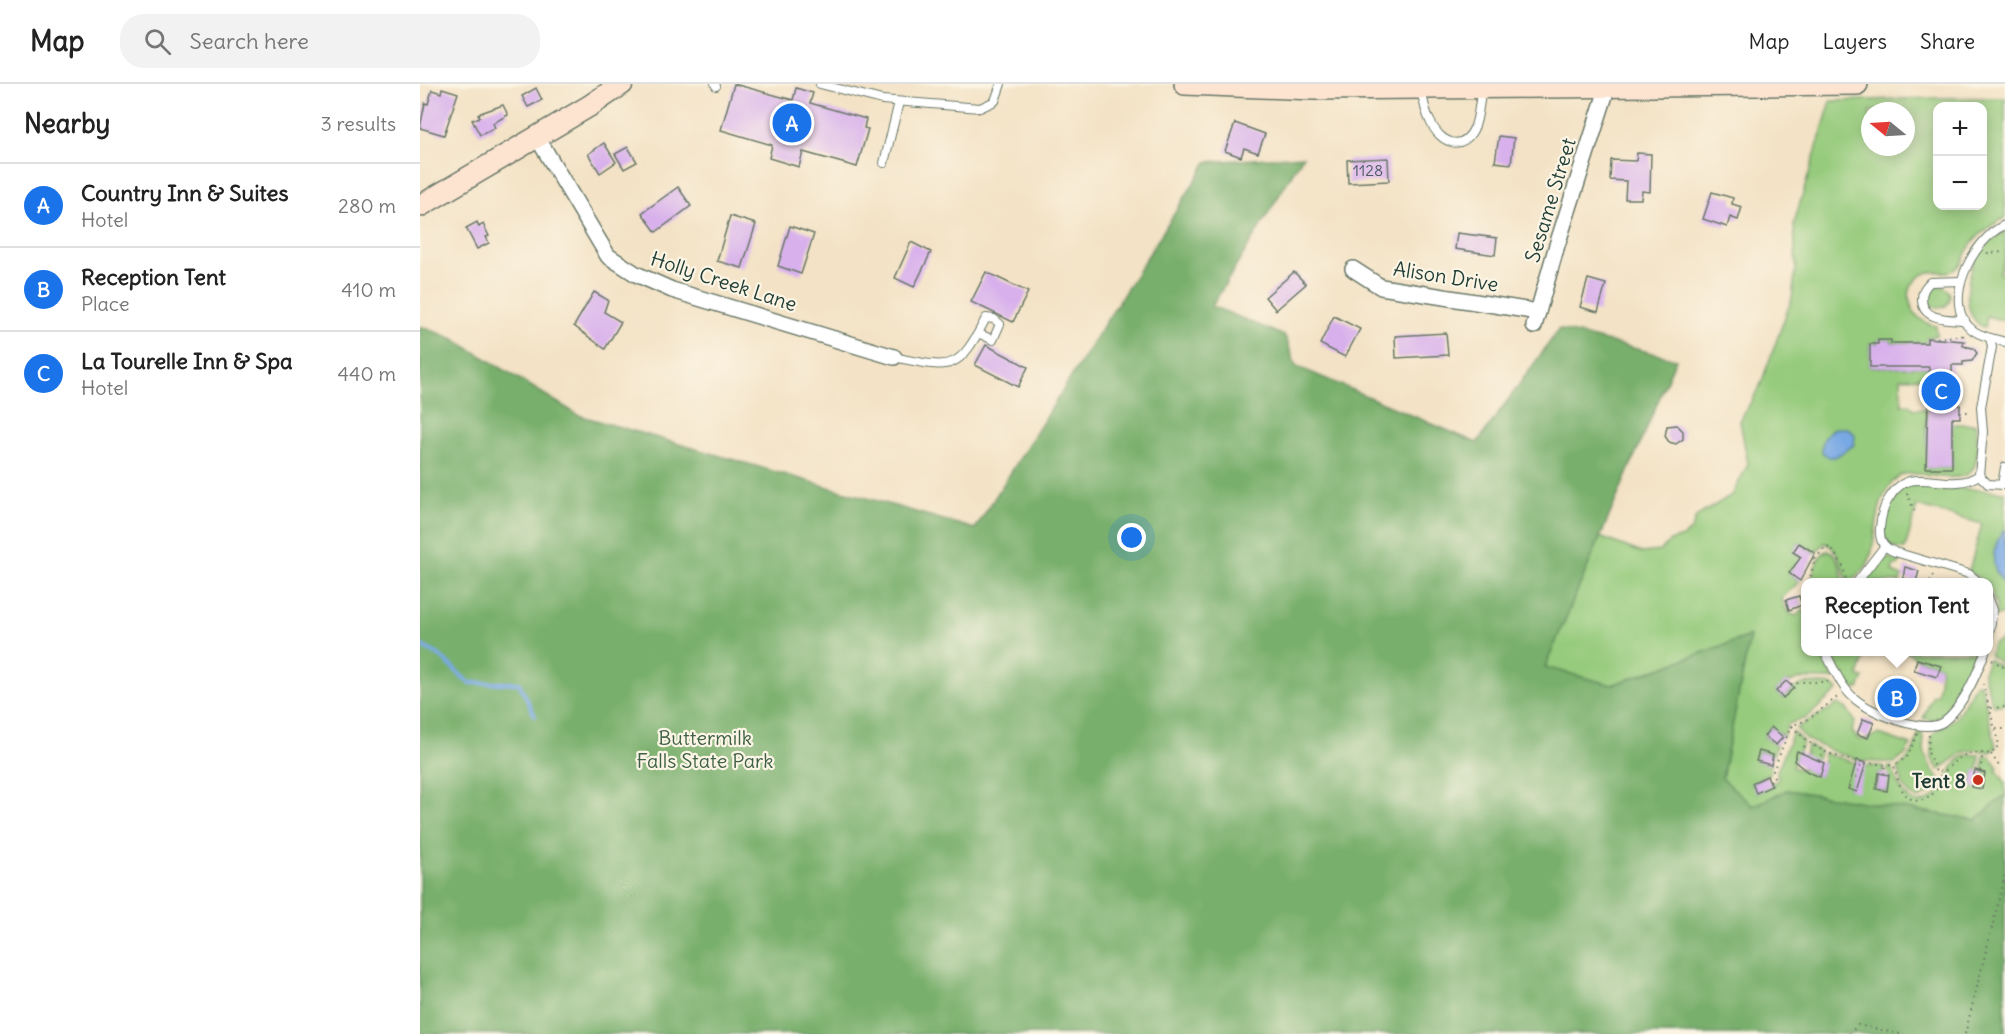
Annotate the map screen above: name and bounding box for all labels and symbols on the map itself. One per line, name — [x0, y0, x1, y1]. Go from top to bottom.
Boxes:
pin: A — [772, 100, 812, 146]
north arrow — [1861, 102, 1915, 156]
street label: Sesame Street — [1519, 134, 1581, 265]
house number: 1128 — [1353, 160, 1383, 180]
street label: Holly Creek Lane — [648, 246, 800, 316]
street label: Alison Drive — [1392, 255, 1500, 297]
pin: C — [1922, 368, 1960, 414]
your location — [1117, 523, 1146, 552]
pin: B — [1878, 676, 1916, 720]
park label: Buttermilk Falls State Park — [637, 725, 773, 773]
place label: Tent 8 — [1912, 768, 1966, 793]
marker: Tent 8 — [1971, 773, 1985, 787]

